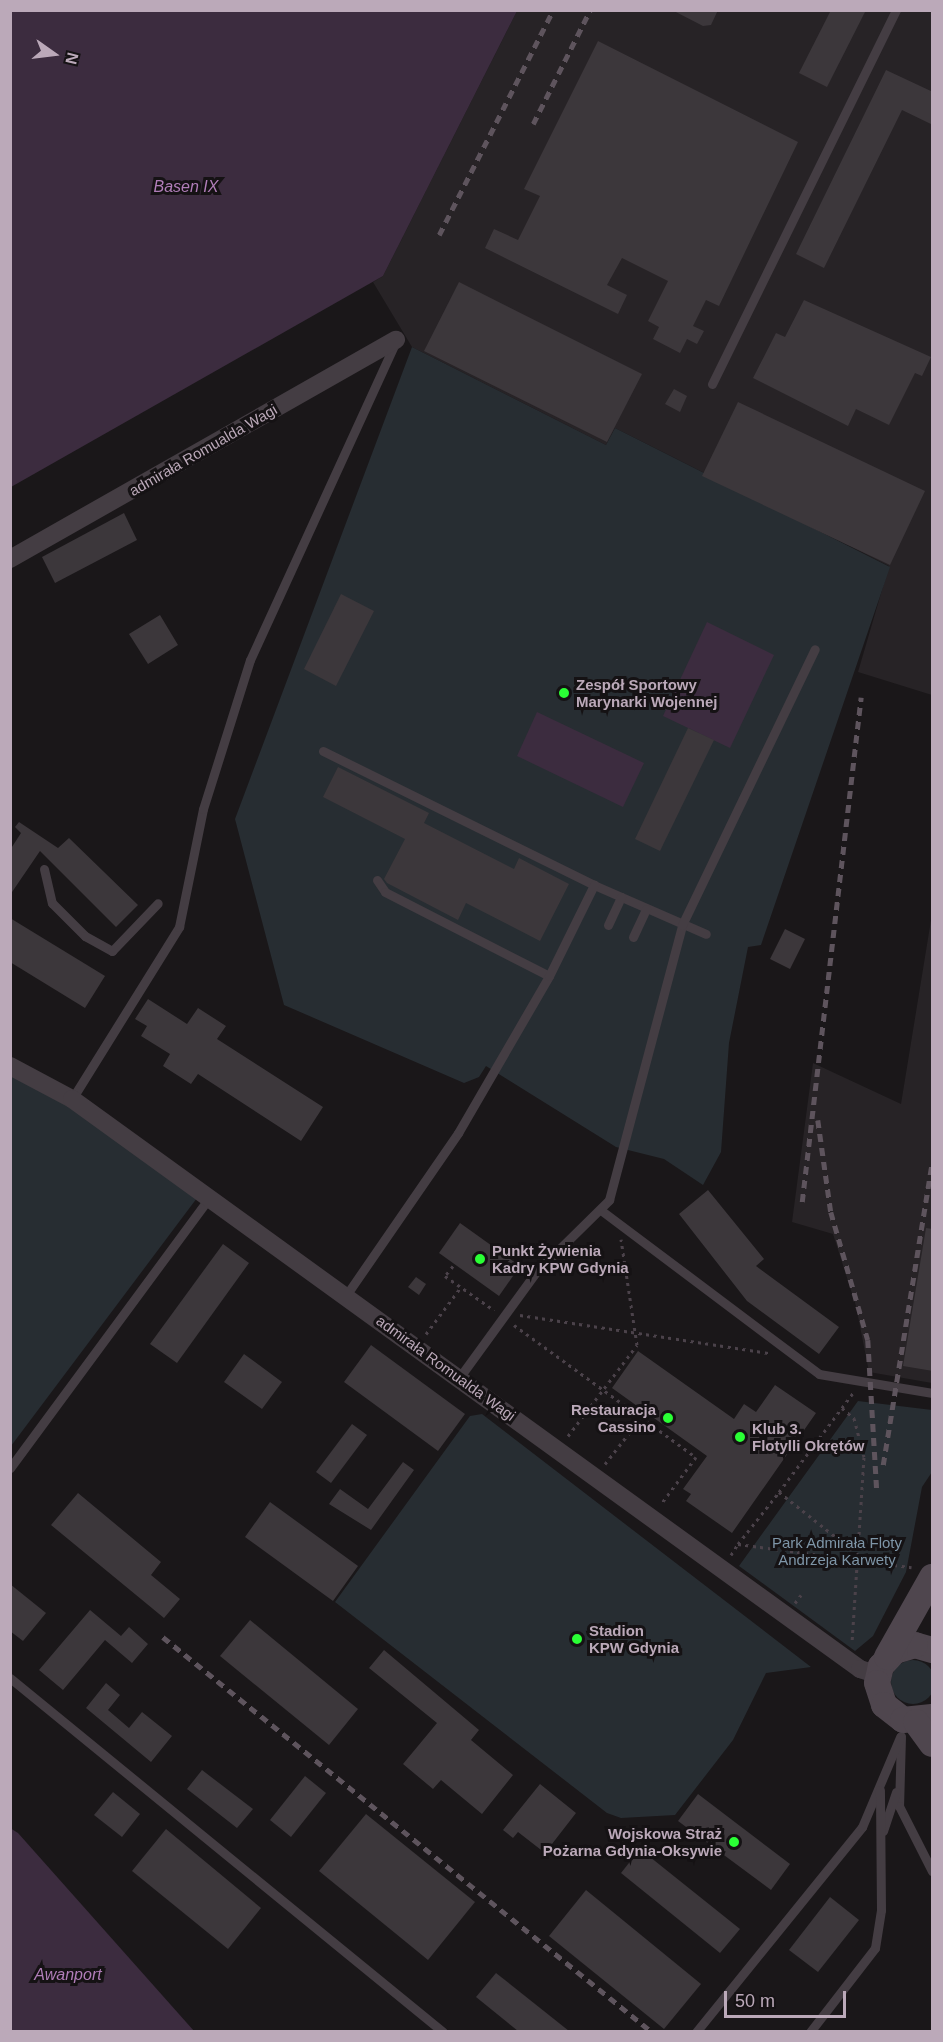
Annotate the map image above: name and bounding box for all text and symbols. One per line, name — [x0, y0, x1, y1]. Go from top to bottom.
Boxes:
north arrow — [24, 24, 84, 84]
text: N — [62, 51, 82, 66]
water label: Basen IX — [154, 177, 218, 197]
street label: admirała Romualda Wagi — [126, 400, 280, 500]
place label: Zespół Sportowy Marynarki Wojennej — [576, 675, 717, 710]
marker: Zespół Sportowy Marynarki Wojennej — [557, 686, 571, 700]
place label: Punkt Żywienia Kadry KPW Gdynia — [492, 1241, 629, 1276]
marker: Punkt Żywienia Kadry KPW Gdynia — [473, 1252, 487, 1266]
street label: admirała Romualda Wagi — [373, 1311, 519, 1425]
place label: Restauracja Cassino — [571, 1400, 656, 1435]
marker: Restauracja Cassino — [661, 1411, 675, 1425]
place label: Klub 3. Flotylli Okrętów — [752, 1419, 865, 1454]
marker: Klub 3. Flotylli Okrętów — [733, 1430, 747, 1444]
park label: Park Admirała Floty Andrzeja Karwety — [772, 1533, 902, 1568]
place label: Stadion KPW Gdynia — [589, 1621, 679, 1656]
marker: Stadion KPW Gdynia — [570, 1632, 584, 1646]
place label: Wojskowa Straż Pożarna Gdynia-Oksywie — [543, 1824, 722, 1859]
marker: Wojskowa Straż Pożarna Gdynia-Oksywie — [727, 1835, 741, 1849]
water label: Awanport — [34, 1965, 102, 1985]
scale bar — [727, 1979, 848, 2017]
text: 50 m — [735, 1991, 775, 2011]

